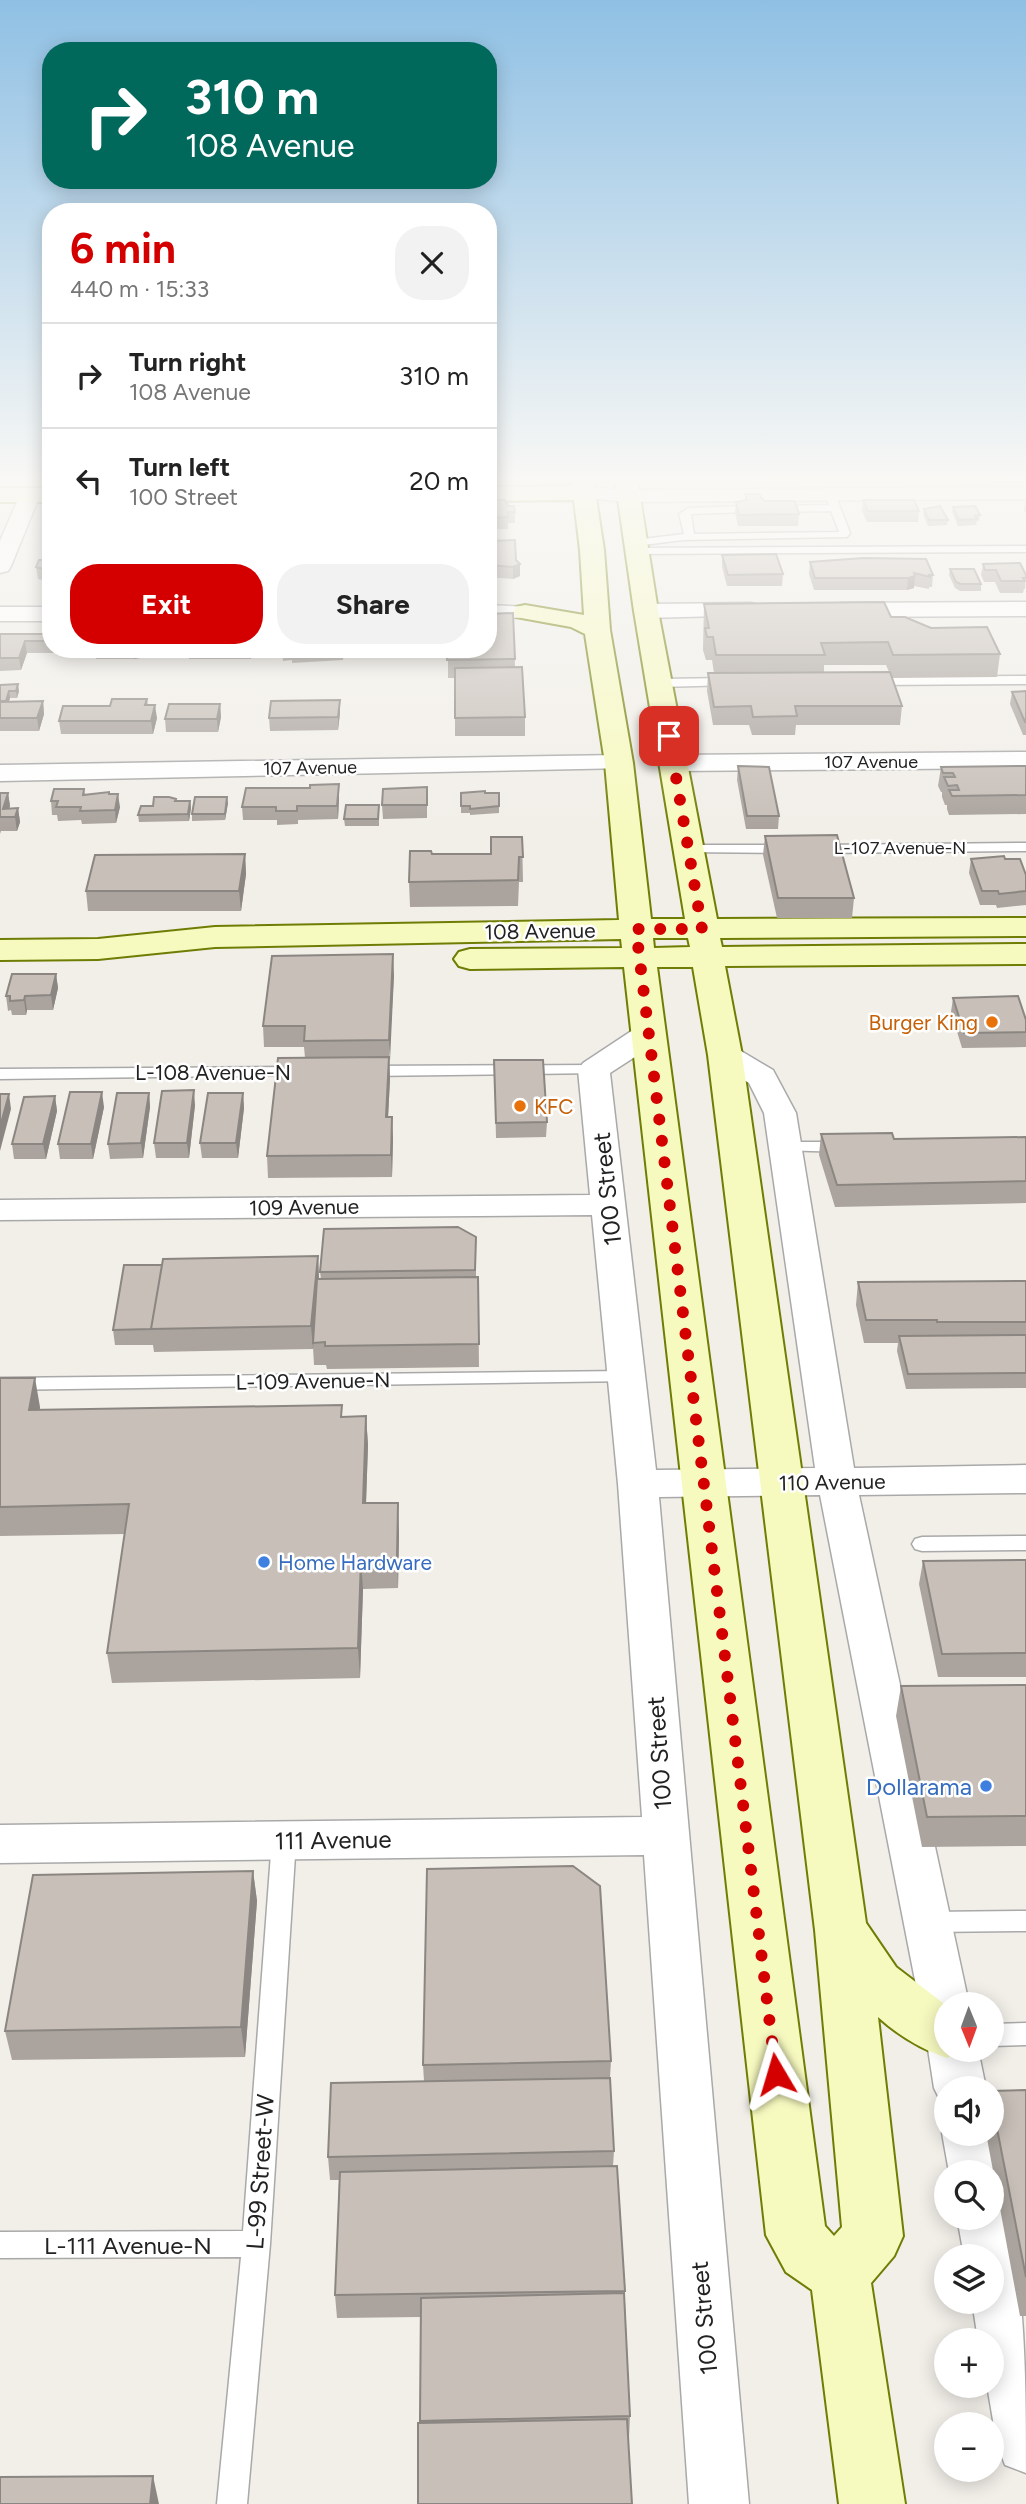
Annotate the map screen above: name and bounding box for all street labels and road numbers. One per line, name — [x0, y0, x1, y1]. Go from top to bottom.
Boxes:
street label: 107 Avenue — [824, 751, 918, 773]
street label: 107 Avenue — [263, 756, 357, 780]
street label: L-107 Avenue-N — [834, 837, 966, 859]
street label: 108 Avenue — [484, 918, 596, 944]
street label: L-108 Avenue-N — [135, 1060, 291, 1085]
street label: 100 Street — [587, 1131, 627, 1247]
street label: 109 Avenue — [249, 1194, 359, 1220]
street label: L-109 Avenue-N — [235, 1367, 391, 1395]
street label: 110 Avenue — [778, 1469, 886, 1495]
street label: 100 Street — [641, 1695, 677, 1811]
street label: 111 Avenue — [274, 1824, 392, 1856]
street label: L-99 Street-W — [240, 2093, 280, 2251]
street label: L-111 Avenue-N — [44, 2231, 212, 2260]
street label: 100 Street — [685, 2260, 723, 2376]

